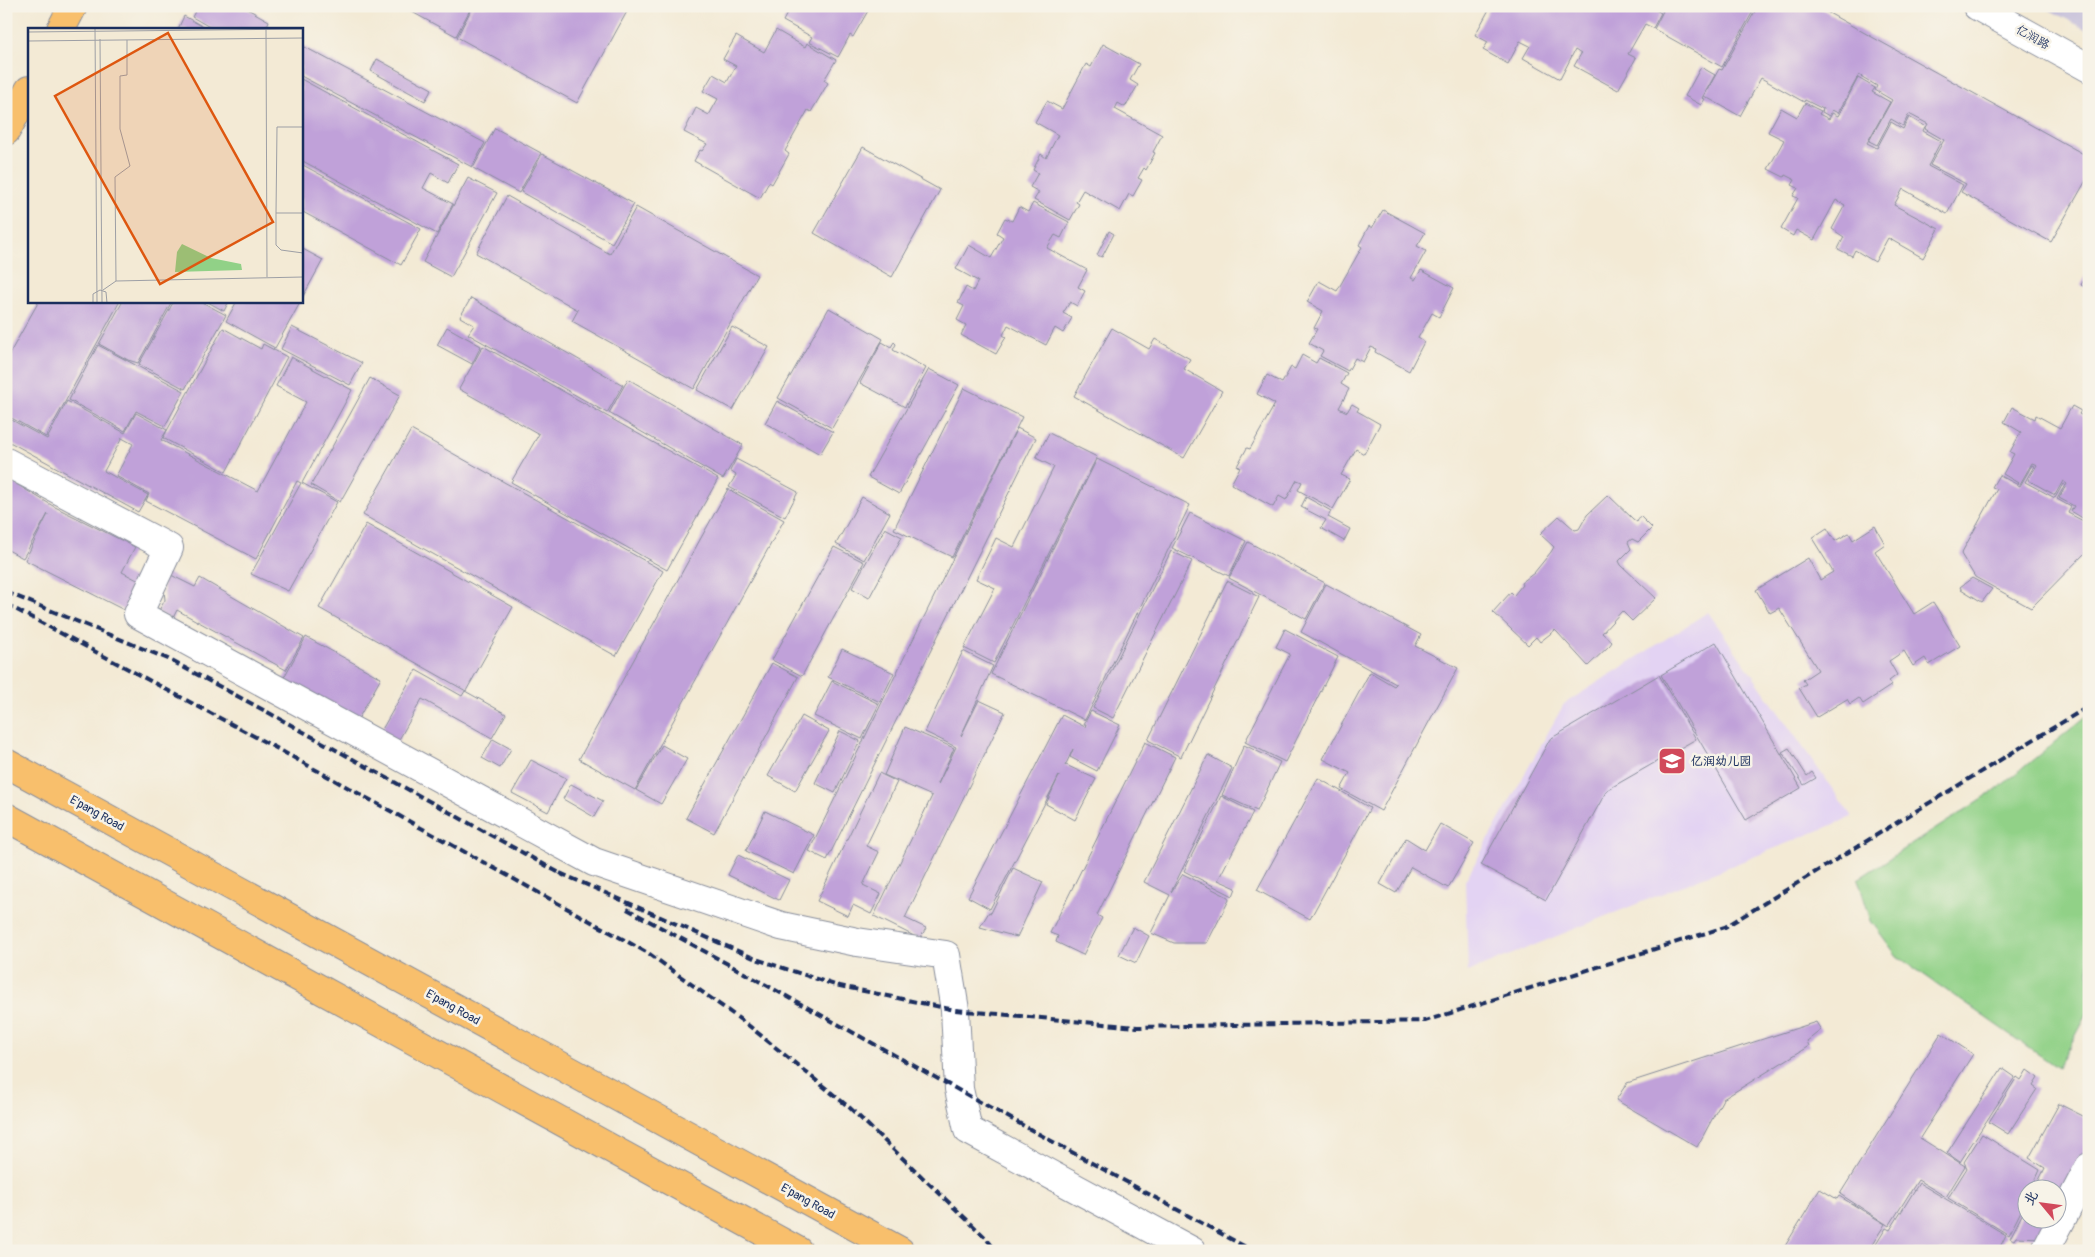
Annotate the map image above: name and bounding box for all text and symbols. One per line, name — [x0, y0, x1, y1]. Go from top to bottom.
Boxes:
street label: 亿润路 — [2013, 22, 2052, 53]
inset map — [28, 28, 302, 302]
school or university icon: 亿润幼儿园 — [1657, 746, 1687, 776]
place label: 亿润幼儿园 — [1691, 754, 1751, 769]
street label: E'pang Road — [67, 792, 127, 835]
street label: E'pang Road — [423, 986, 483, 1029]
street label: E'pang Road — [778, 1180, 838, 1223]
north arrow — [2018, 1180, 2068, 1230]
text: 北 — [2020, 1188, 2042, 1208]

